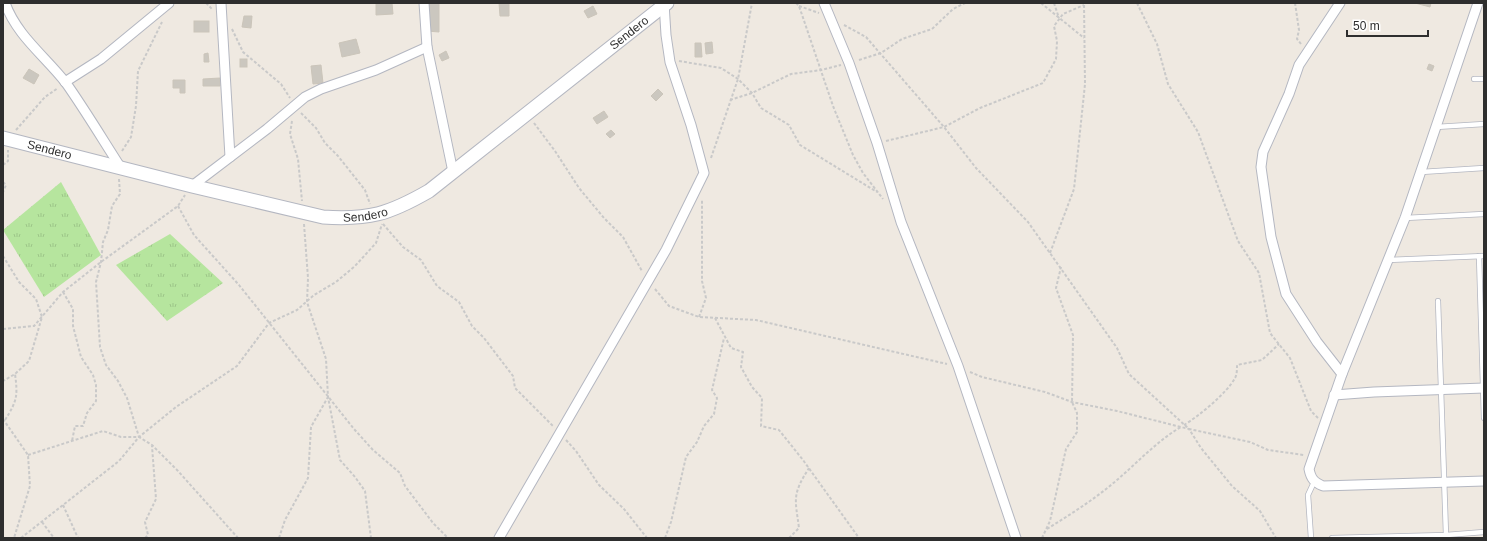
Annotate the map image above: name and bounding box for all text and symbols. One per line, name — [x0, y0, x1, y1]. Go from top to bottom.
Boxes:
scale bar — [1347, 12, 1428, 38]
street label: Sendero — [607, 13, 652, 52]
text: 50 m — [1353, 19, 1380, 33]
street label: Sendero — [26, 137, 74, 162]
street label: Sendero — [343, 204, 390, 225]

